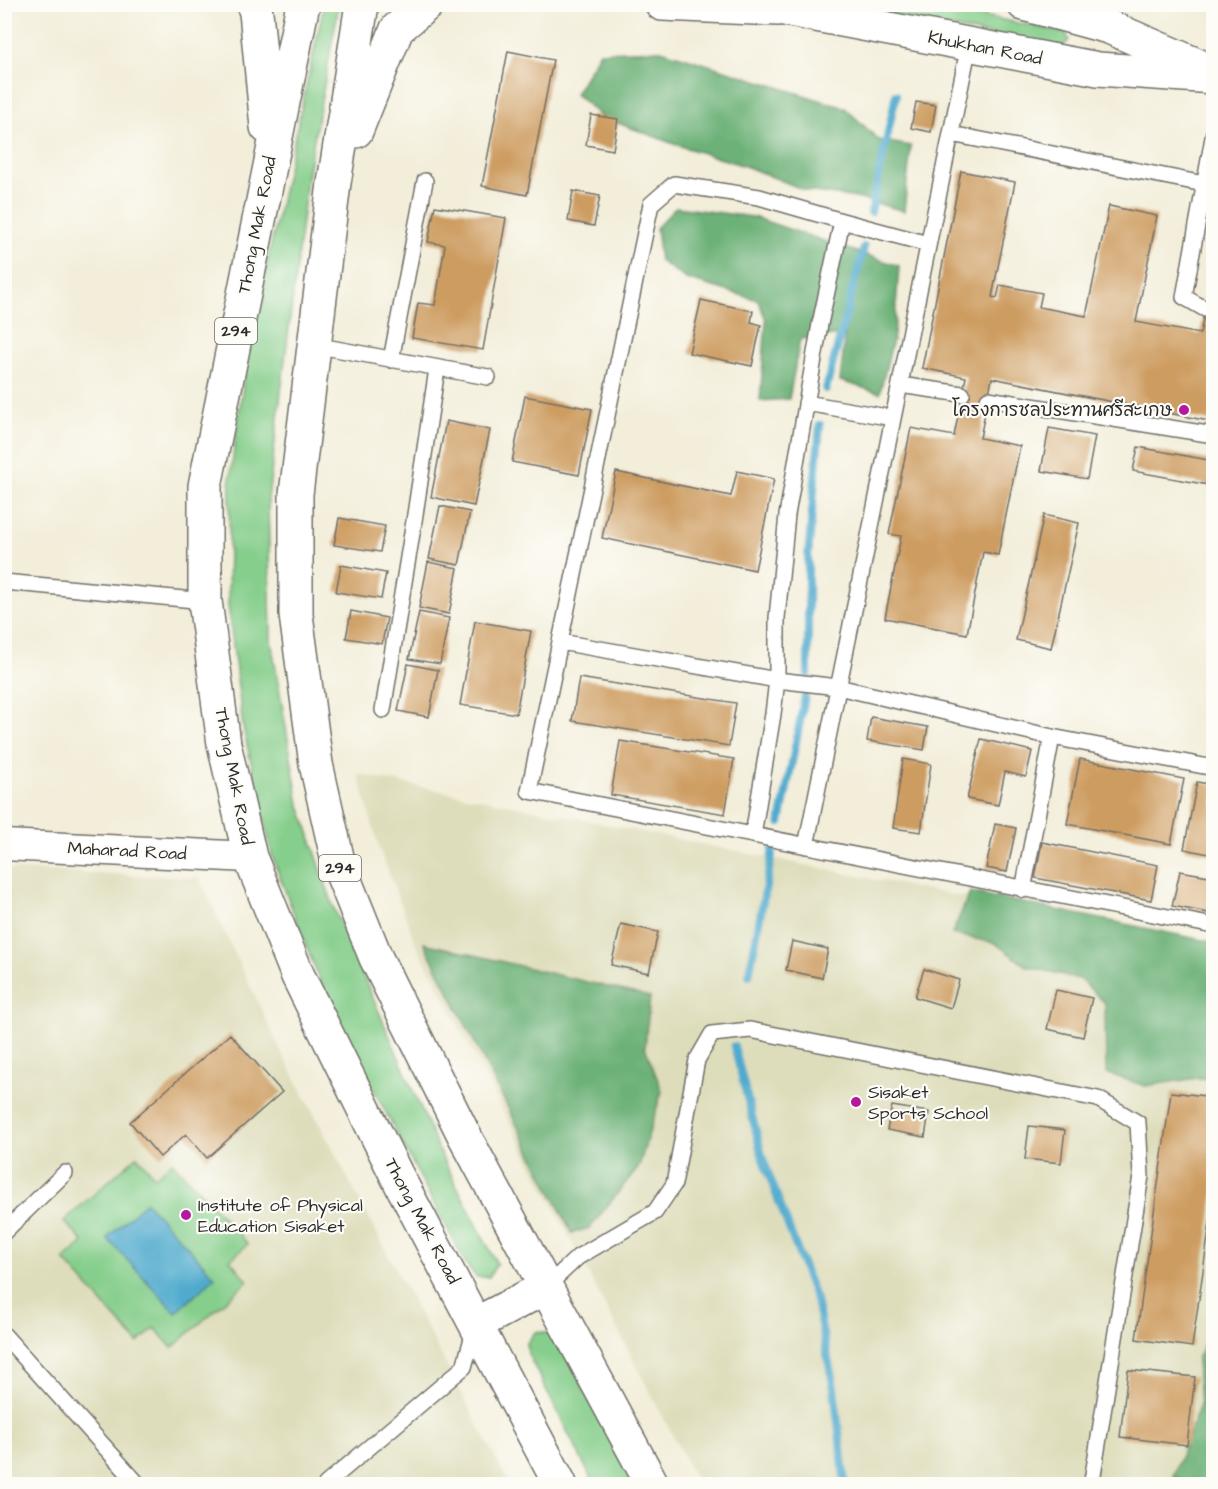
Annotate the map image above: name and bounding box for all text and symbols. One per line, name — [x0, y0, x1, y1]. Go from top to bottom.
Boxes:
street label: Khukhan Road — [926, 25, 1044, 71]
street label: Thong Mak Road — [231, 154, 284, 296]
road number: 294 — [215, 318, 257, 344]
place label: โครงการชลประทานศรีสะเกษ — [952, 397, 1173, 423]
marker: โครงการชลประทานศรีสะเกษ — [1177, 403, 1191, 417]
street label: Thong Mak Road — [207, 705, 260, 847]
street label: Maharad Road — [67, 835, 187, 867]
road number: 294 — [319, 855, 361, 881]
place label: Sisaket Sports School — [868, 1080, 988, 1126]
marker: Sisaket Sports School — [849, 1095, 863, 1109]
street label: Thong Mak Road — [377, 1154, 466, 1289]
place label: Institute of Physical Education Sisaket — [198, 1193, 363, 1239]
marker: Institute of Physical Education Sisaket — [179, 1208, 193, 1222]

